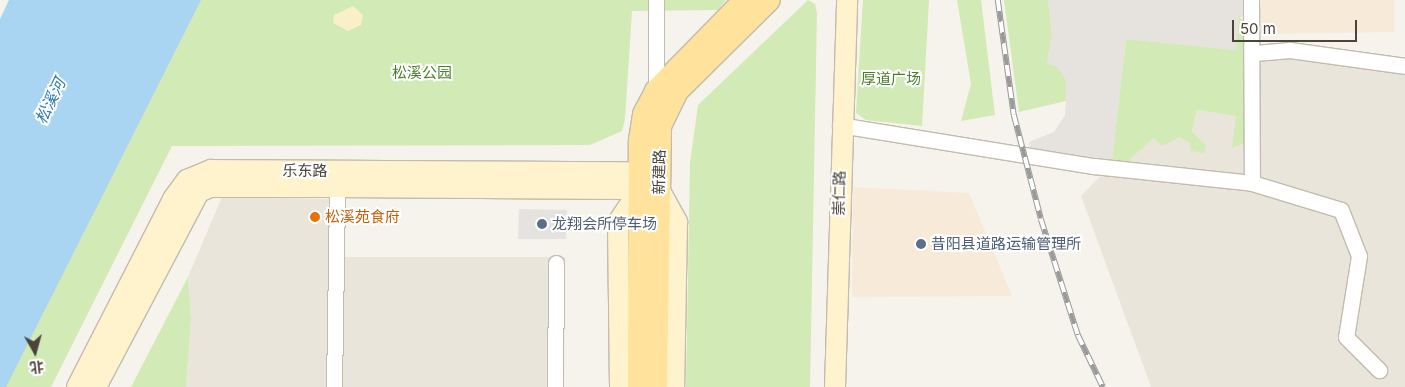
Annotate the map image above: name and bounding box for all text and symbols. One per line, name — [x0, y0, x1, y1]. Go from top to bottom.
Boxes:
scale bar — [1235, 10, 1360, 42]
text: 50 m — [1240, 19, 1276, 38]
park label: 松溪公园 — [392, 64, 452, 82]
park label: 厚道广场 — [861, 70, 921, 88]
water label: 松溪河 — [31, 75, 69, 127]
street label: 新建路 — [650, 149, 668, 195]
street label: 乐东路 — [283, 162, 327, 180]
street label: 崇仁路 — [830, 170, 848, 216]
place label: 松溪苑食府 — [325, 208, 400, 226]
marker: 松溪苑食府 — [309, 211, 321, 223]
place label: 龙翔会所停车场 — [552, 215, 657, 233]
marker: 龙翔会所停车场 — [536, 218, 548, 230]
place label: 昔阳县道路运输管理所 — [931, 235, 1081, 253]
marker: 昔阳县道路运输管理所 — [915, 238, 927, 250]
north arrow — [10, 327, 60, 377]
text: 北 — [29, 358, 45, 377]

